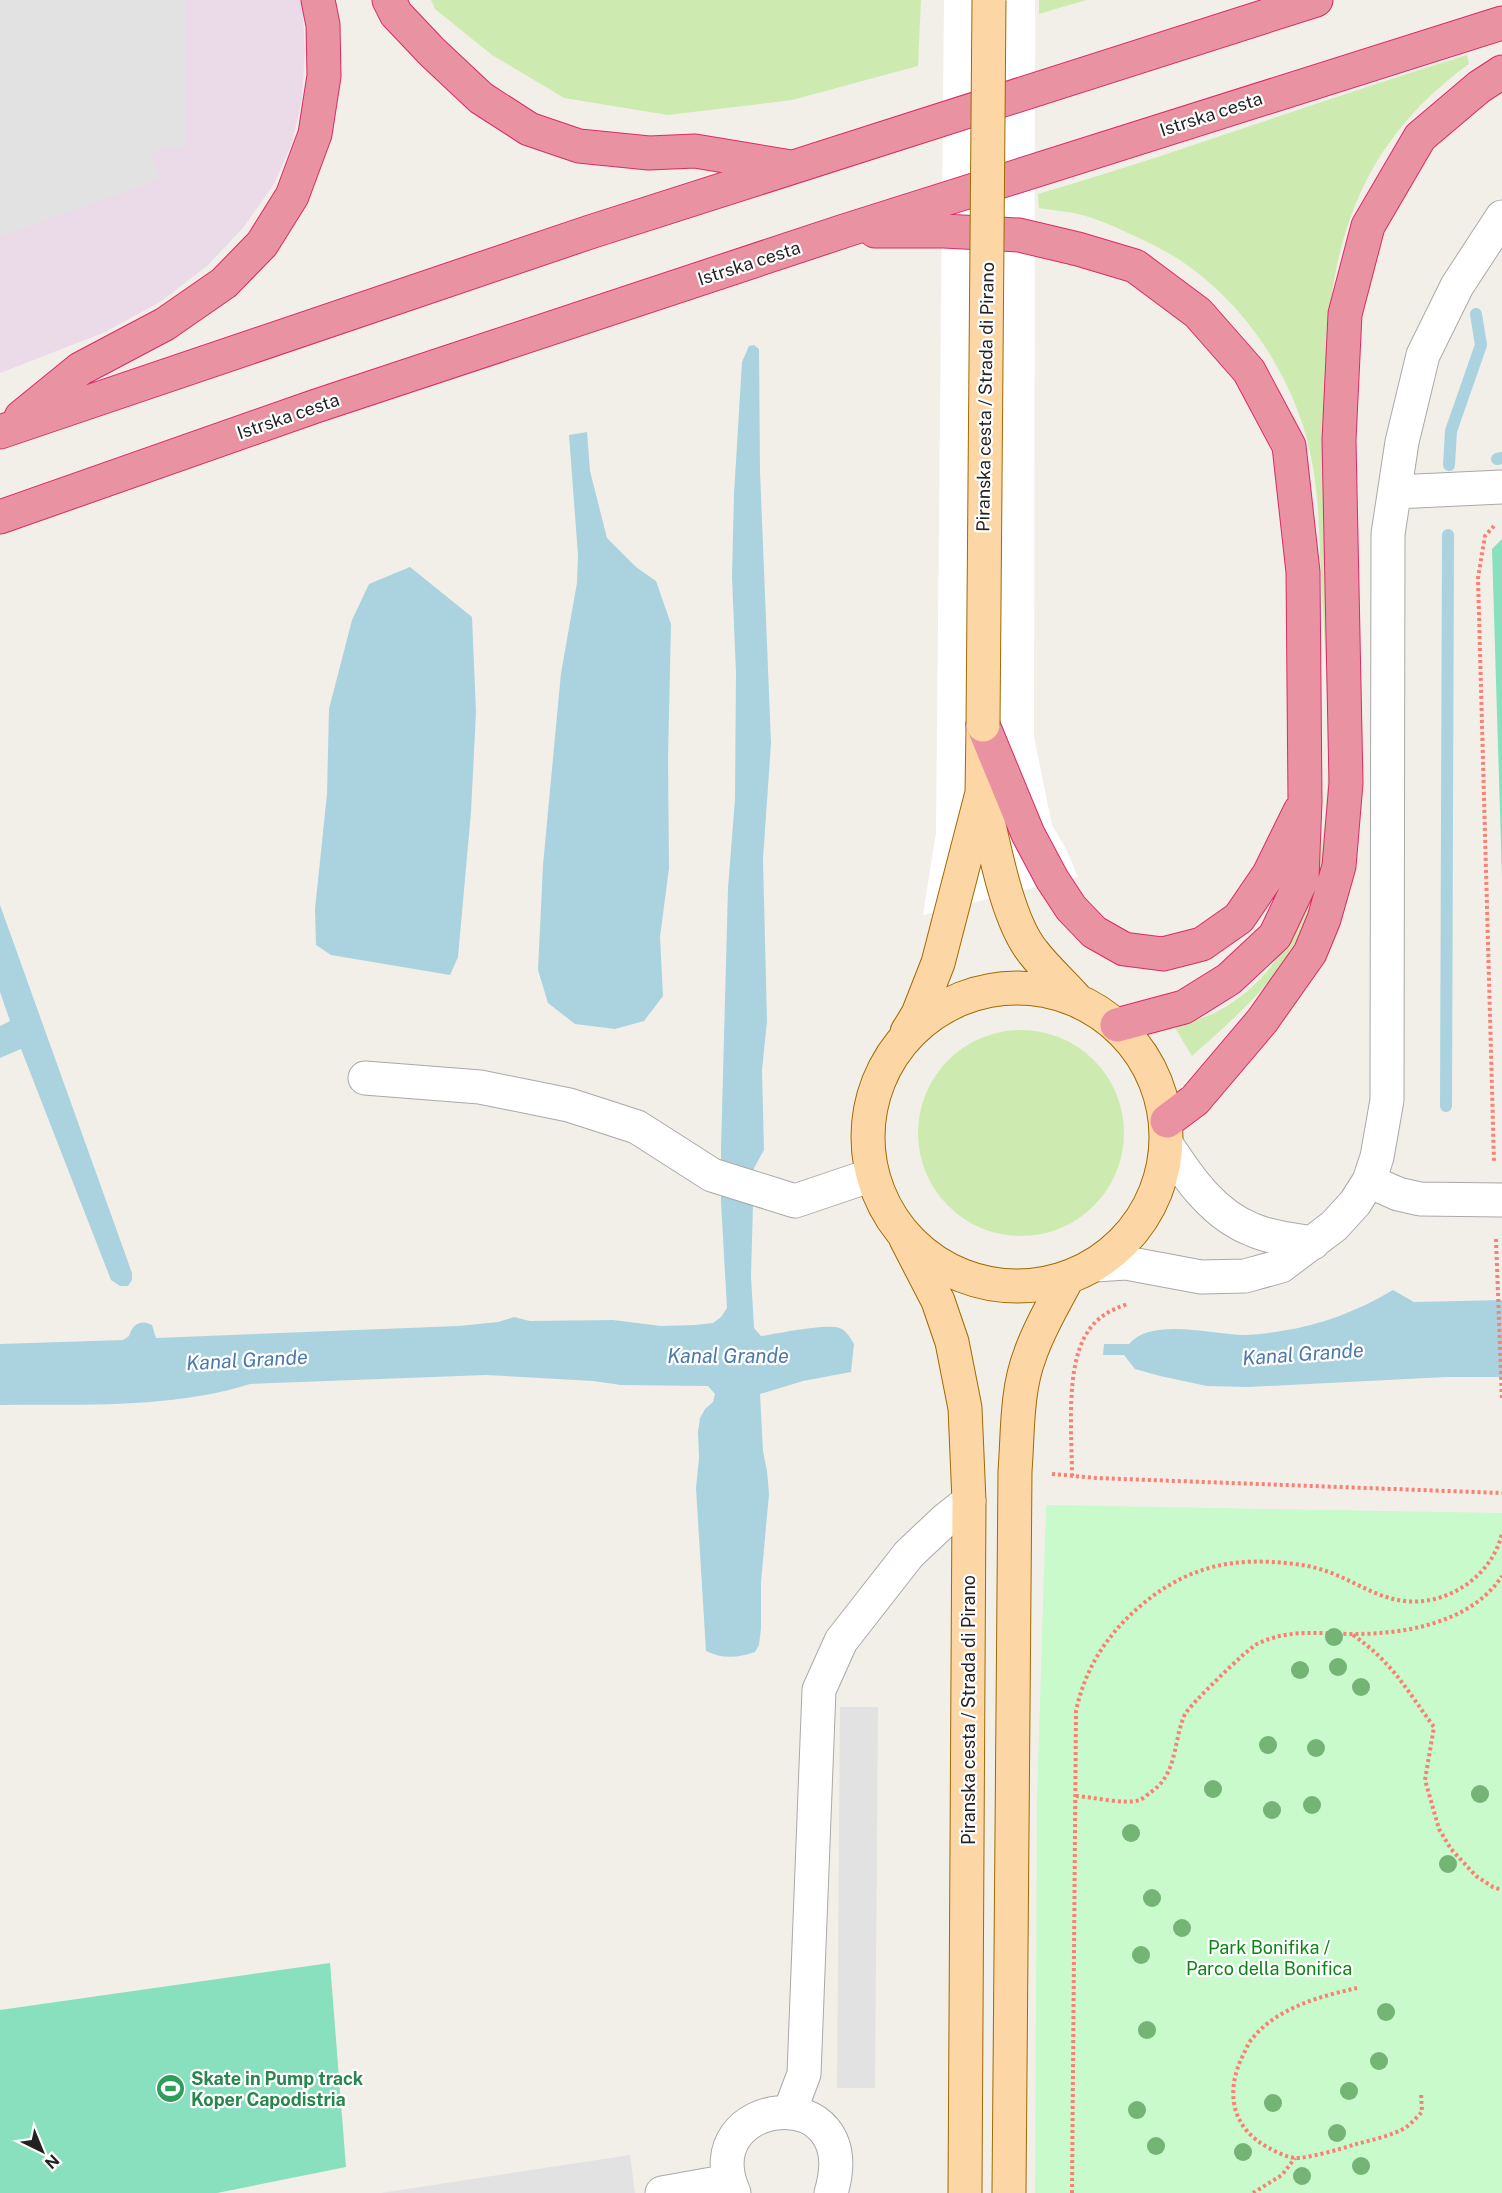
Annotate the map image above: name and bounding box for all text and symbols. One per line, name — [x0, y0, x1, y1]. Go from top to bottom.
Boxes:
street label: Istrska cesta — [1157, 88, 1265, 140]
street label: Istrska cesta — [695, 237, 803, 289]
street label: Piranska cesta / Strada di Pirano — [972, 262, 998, 532]
street label: Istrska cesta — [234, 389, 342, 443]
water label: Kanal Grande — [1241, 1338, 1365, 1370]
water label: Kanal Grande — [667, 1344, 789, 1368]
water label: Kanal Grande — [186, 1345, 309, 1375]
street label: Piranska cesta / Strada di Pirano — [958, 1575, 979, 1845]
park label: Park Bonifika / Parco della Bonifica — [1186, 1937, 1352, 1979]
place label: Skate in Pump track Koper Capodistria — [191, 2068, 364, 2110]
sports icon: Skate in Pump track Koper Capodistria — [154, 2072, 186, 2104]
north arrow — [12, 2121, 72, 2181]
text: N — [41, 2150, 63, 2173]

